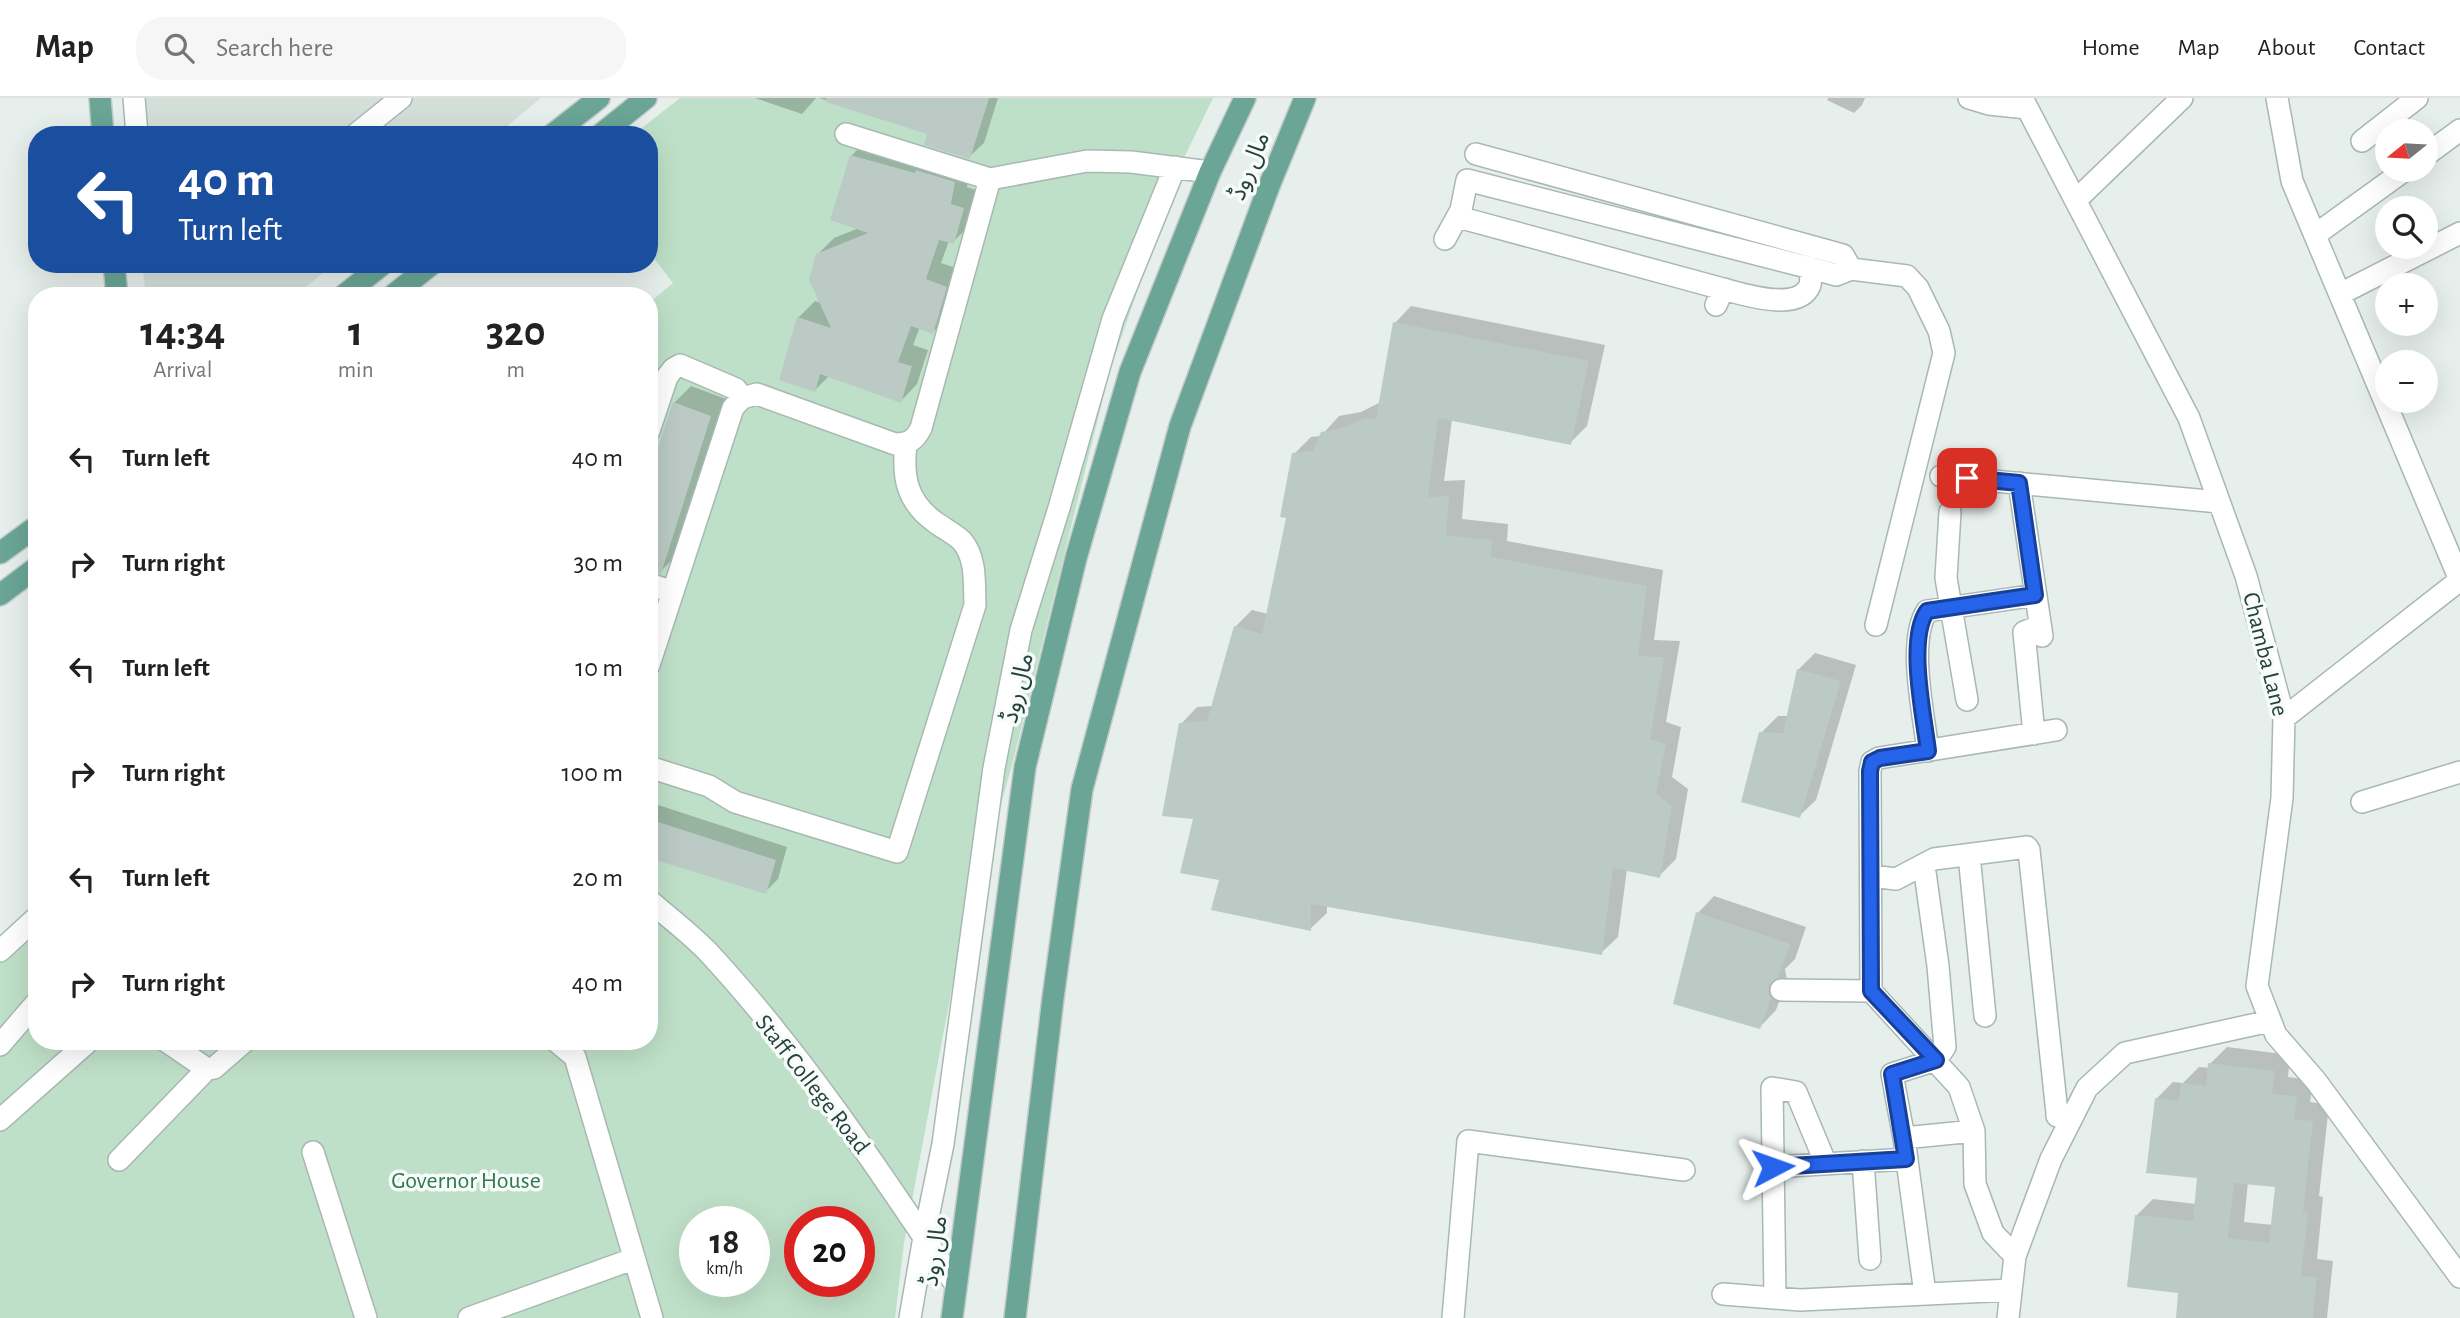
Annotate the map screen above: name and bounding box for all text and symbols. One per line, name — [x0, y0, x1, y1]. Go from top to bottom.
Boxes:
search box — [136, 17, 626, 80]
icon: search — [160, 29, 198, 67]
text: Map — [35, 31, 94, 64]
text: Search here — [216, 35, 334, 61]
text: Home — [2082, 36, 2140, 60]
text: Map — [2178, 36, 2220, 60]
text: About — [2258, 36, 2315, 60]
text: Contact — [2353, 36, 2425, 60]
north arrow — [2375, 119, 2438, 182]
map controls — [2375, 119, 2438, 413]
street label: مال روڈ — [1224, 128, 1275, 204]
icon: left — [63, 154, 154, 245]
text: 40 m — [178, 156, 275, 205]
button: search — [2375, 196, 2438, 259]
text: Turn left — [178, 214, 282, 246]
button: + — [2375, 273, 2438, 336]
text: 14:34 — [140, 311, 225, 353]
text: 1 — [348, 311, 363, 353]
text: 320 — [486, 311, 546, 353]
button: − — [2375, 350, 2438, 413]
text: Arrival — [153, 359, 212, 382]
text: min — [338, 359, 374, 382]
text: m — [507, 359, 525, 382]
icon: left — [63, 440, 101, 478]
text: Turn left — [122, 445, 210, 471]
text: 40 m — [572, 445, 623, 471]
pin — [1937, 448, 1997, 508]
icon: arrive — [1948, 459, 1986, 497]
icon: right — [63, 545, 101, 583]
text: Turn right — [122, 550, 225, 576]
text: 30 m — [573, 550, 623, 576]
street label: Chamba Lane — [2238, 590, 2292, 719]
icon: left — [63, 650, 101, 688]
street label: مال روڈ — [996, 650, 1039, 726]
text: Turn left — [122, 655, 210, 681]
text: 10 m — [575, 655, 623, 681]
icon: right — [63, 755, 101, 793]
text: Turn right — [122, 760, 225, 786]
text: 100 m — [562, 760, 623, 786]
icon: left — [63, 860, 101, 898]
text: Turn left — [122, 865, 210, 891]
text: 20 m — [572, 865, 623, 891]
icon: right — [63, 965, 101, 1003]
text: Turn right — [122, 970, 225, 996]
text: 40 m — [572, 970, 623, 996]
street label: Staff College Road — [751, 1011, 874, 1159]
position arrow — [1736, 1130, 1810, 1204]
park label: Governor House — [391, 1169, 541, 1193]
speed limit sign: 20 — [784, 1206, 875, 1297]
street label: مال روڈ — [917, 1214, 953, 1288]
text: 18 — [710, 1225, 739, 1260]
text: km/h — [706, 1260, 743, 1278]

